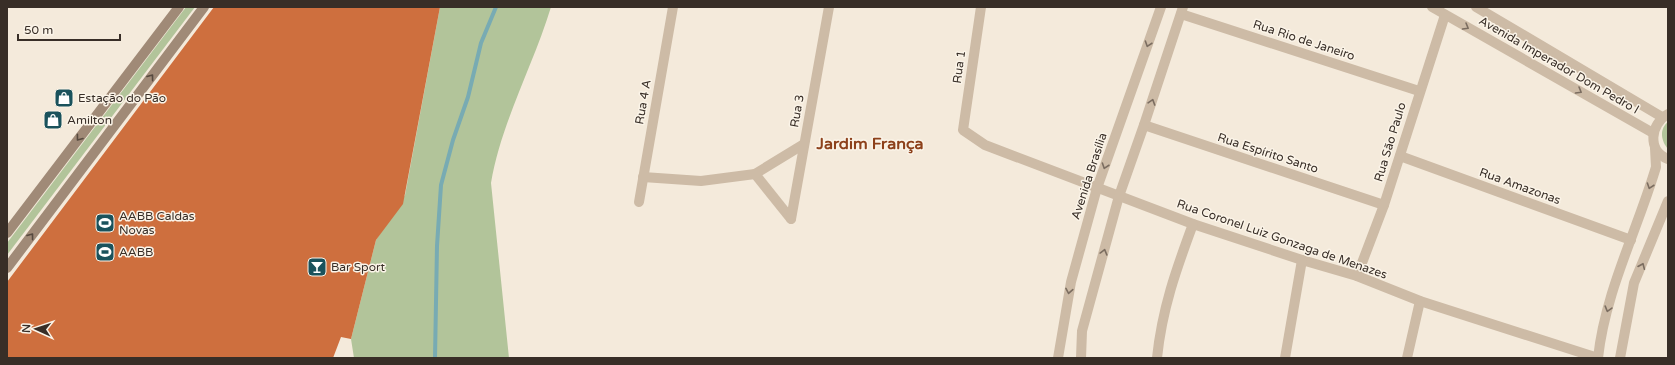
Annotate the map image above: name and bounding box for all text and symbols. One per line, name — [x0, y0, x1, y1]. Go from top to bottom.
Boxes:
street label: Avenida Imperador Dom Pedro l — [1477, 13, 1641, 117]
scale bar — [18, 16, 120, 42]
street label: Rua Rio de Janeiro — [1251, 17, 1357, 63]
one-way arrow — [1461, 22, 1469, 29]
text: 50 m — [24, 23, 53, 37]
one-way arrow — [1144, 40, 1153, 47]
street label: Rua 1 — [950, 50, 968, 84]
one-way arrow — [146, 74, 153, 81]
street label: Rua 4 A — [632, 78, 654, 126]
shop icon: Estação do Pão — [53, 87, 75, 109]
one-way arrow — [1574, 87, 1582, 94]
place label: Estação do Pão — [78, 91, 166, 105]
street label: Rua 3 — [787, 93, 807, 129]
one-way arrow — [1147, 98, 1156, 105]
street label: Rua São Paulo — [1371, 101, 1409, 183]
shop icon: Amilton — [42, 109, 64, 131]
place label: Amilton — [67, 113, 112, 127]
street label: Rua Espírito Santo — [1216, 130, 1320, 176]
street label: Avenida Brasília — [1068, 131, 1110, 221]
one-way arrow — [77, 134, 84, 141]
district label: Jardim França — [816, 134, 923, 154]
one-way arrow — [1101, 163, 1109, 170]
street label: Rua Amazonas — [1477, 165, 1563, 207]
one-way arrow — [1646, 182, 1654, 189]
street label: Rua Coronel Luiz Gonzaga de Menazes — [1175, 196, 1389, 282]
place label: AABB Caldas Novas — [119, 209, 195, 237]
sports icon: AABB Caldas Novas — [94, 212, 116, 234]
one-way arrow — [26, 234, 33, 241]
sports icon: AABB — [94, 241, 116, 263]
place label: AABB — [119, 245, 153, 259]
one-way arrow — [1099, 249, 1107, 255]
bar icon: Bar Sport — [306, 256, 328, 278]
place label: Bar Sport — [331, 260, 386, 274]
one-way arrow — [1637, 262, 1645, 269]
one-way arrow — [1065, 288, 1074, 294]
one-way arrow — [1604, 305, 1613, 312]
north arrow — [16, 309, 56, 349]
text: N — [20, 324, 33, 333]

